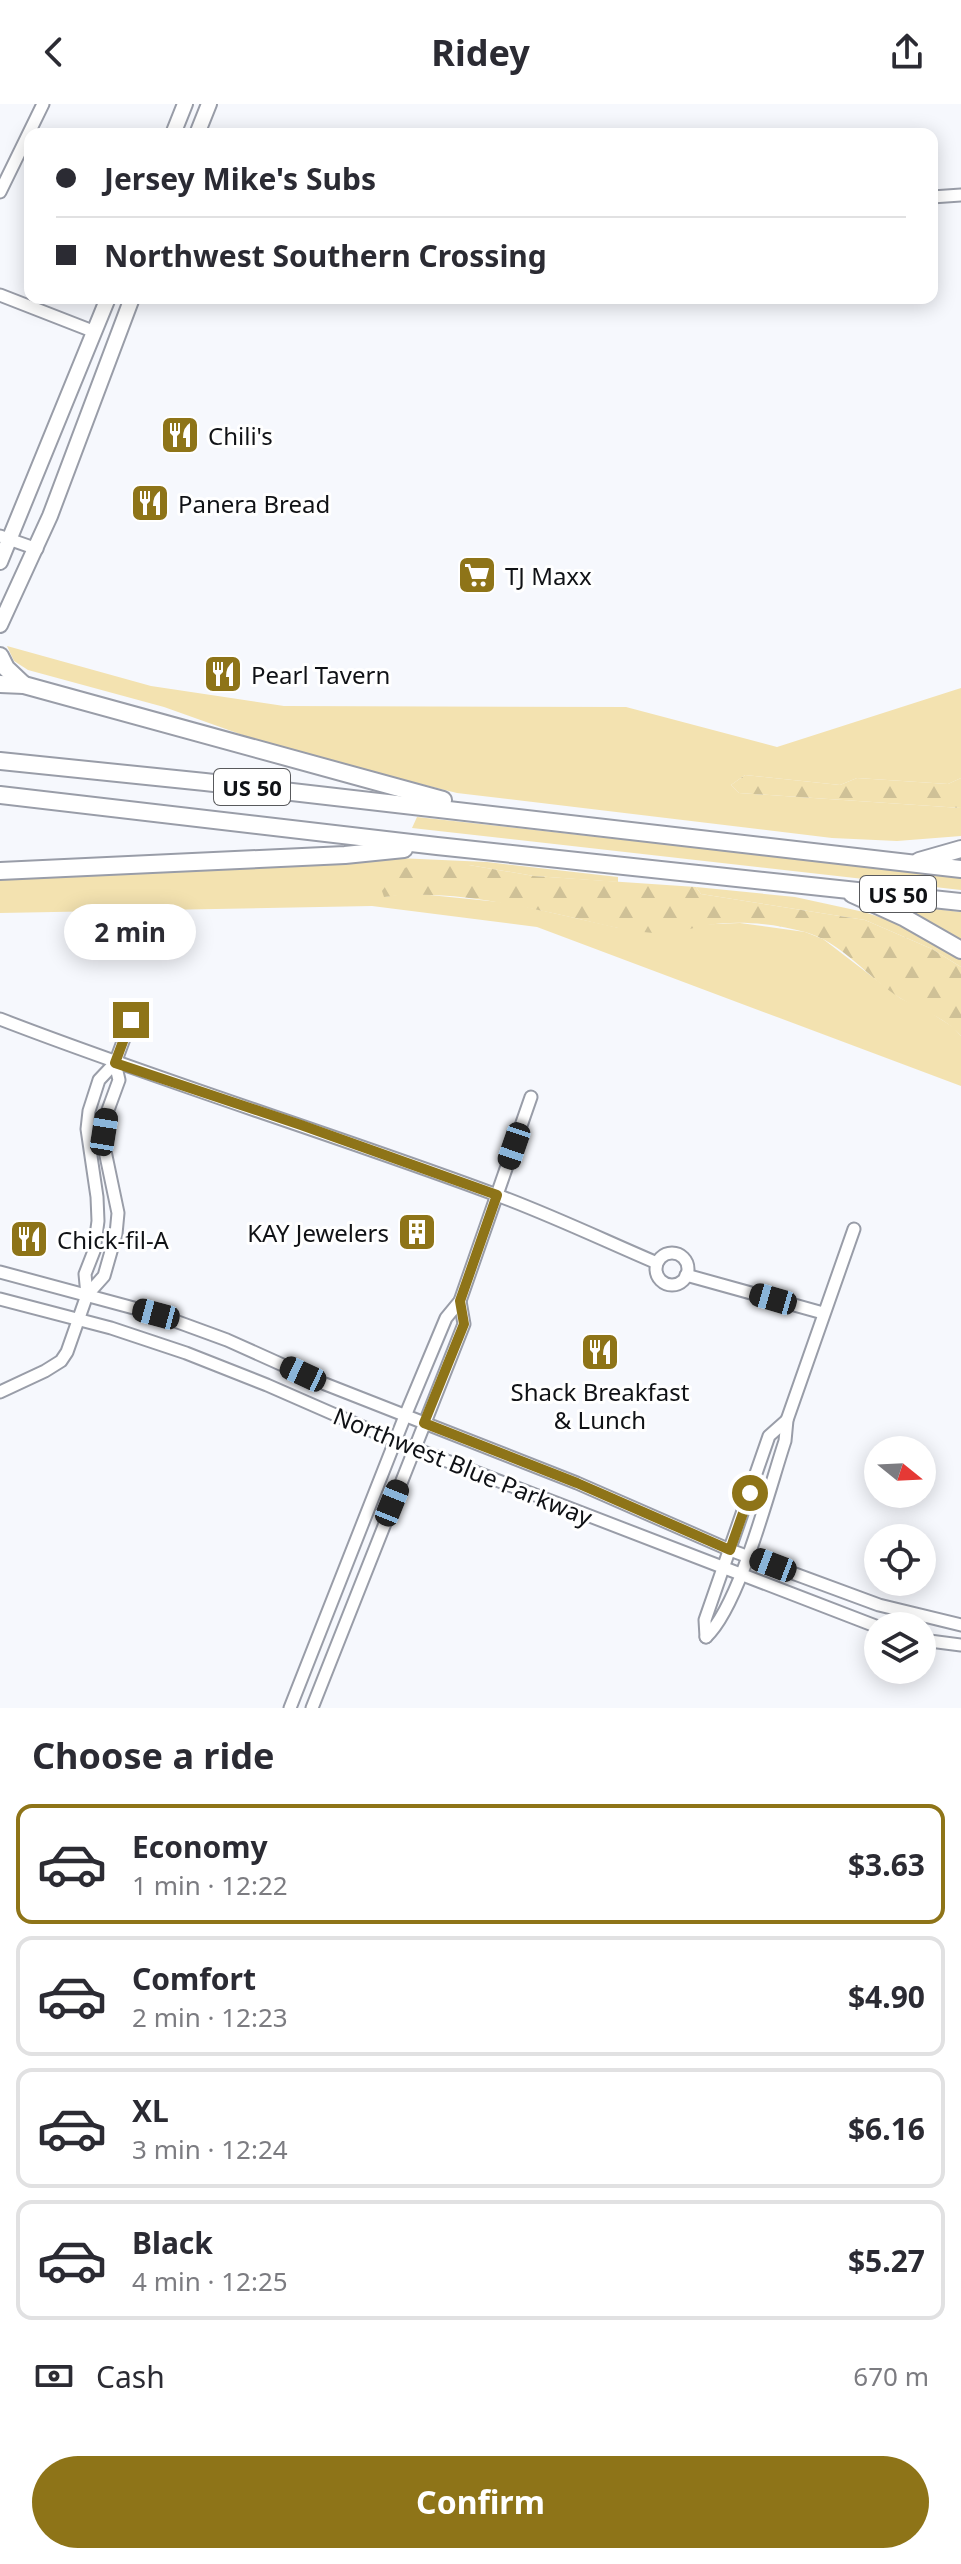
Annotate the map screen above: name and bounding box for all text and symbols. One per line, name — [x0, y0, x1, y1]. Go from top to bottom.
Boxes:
text: Ridey — [431, 28, 530, 77]
icon: back — [32, 30, 76, 74]
icon: share — [885, 30, 929, 74]
text: Jersey Mike's Subs — [104, 158, 376, 199]
text: Northwest Southern Crossing — [104, 235, 547, 276]
restaurant icon: Chili's — [159, 414, 201, 456]
place label: Chili's — [208, 419, 273, 452]
restaurant icon: Panera Bread — [129, 482, 171, 524]
place label: Panera Bread — [178, 487, 330, 520]
supermarket icon: TJ Maxx — [456, 554, 498, 596]
place label: TJ Maxx — [505, 559, 592, 592]
restaurant icon: Pearl Tavern — [202, 653, 244, 695]
place label: Pearl Tavern — [251, 658, 390, 691]
road number: US 50 — [214, 769, 290, 805]
road number: US 50 — [860, 876, 936, 912]
callout: 2 min — [65, 904, 197, 960]
text: 2 min — [94, 914, 166, 950]
route end — [113, 1002, 149, 1038]
car — [88, 1106, 120, 1158]
car — [495, 1119, 533, 1173]
building icon: KAY Jewelers — [396, 1211, 438, 1253]
place label: KAY Jewelers — [247, 1216, 389, 1249]
restaurant icon: Chick-fil-A — [8, 1218, 50, 1260]
place label: Chick-fil-A — [57, 1223, 170, 1256]
car — [747, 1281, 799, 1317]
car — [130, 1296, 182, 1332]
restaurant icon: Shack Breakfast & Lunch — [579, 1331, 621, 1373]
car — [276, 1353, 330, 1395]
place label: Shack Breakfast & Lunch — [511, 1375, 690, 1436]
street label: Northwest Blue Parkway — [329, 1399, 598, 1533]
north arrow — [864, 1436, 936, 1508]
map controls — [864, 1436, 936, 1684]
route start — [732, 1475, 768, 1511]
car — [372, 1476, 412, 1530]
button: locate — [864, 1524, 936, 1596]
car — [746, 1545, 800, 1585]
button: layers — [864, 1612, 936, 1684]
text: Choose a ride — [32, 1731, 274, 1780]
text: Economy — [132, 1826, 268, 1867]
icon: car — [36, 1828, 108, 1900]
text: $3.63 — [848, 1844, 925, 1885]
text: 1 min · 12:22 — [132, 1867, 288, 1903]
text: Comfort — [132, 1958, 256, 1999]
icon: car — [36, 1960, 108, 2032]
text: $4.90 — [848, 1976, 925, 2017]
text: 2 min · 12:23 — [132, 1999, 288, 2035]
text: XL — [132, 2090, 169, 2131]
icon: car — [36, 2092, 108, 2164]
text: $6.16 — [848, 2108, 925, 2149]
text: 3 min · 12:24 — [132, 2131, 288, 2167]
text: Black — [132, 2222, 213, 2263]
icon: car — [36, 2224, 108, 2296]
text: $5.27 — [848, 2240, 925, 2281]
text: 4 min · 12:25 — [132, 2263, 288, 2299]
icon: cash — [32, 2354, 76, 2398]
text: Cash — [96, 2356, 165, 2397]
text: 670 m — [853, 2358, 929, 2394]
button: Confirm — [32, 2456, 929, 2548]

